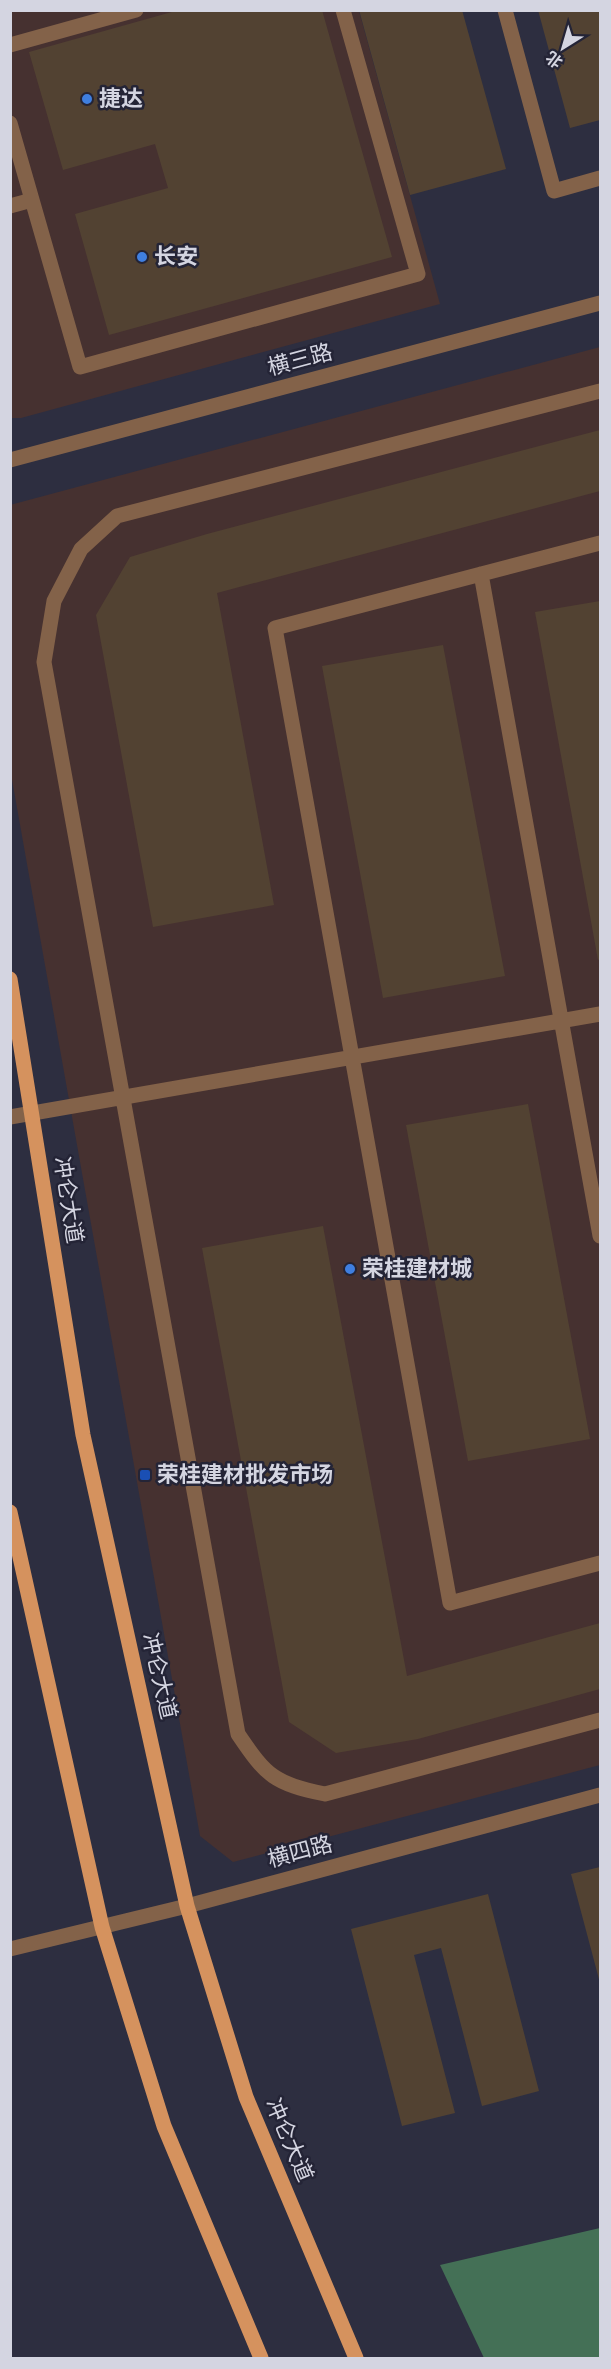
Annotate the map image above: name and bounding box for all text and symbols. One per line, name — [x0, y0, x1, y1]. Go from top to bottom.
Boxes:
north arrow — [533, 18, 593, 78]
text: 北 — [542, 47, 566, 72]
place label: 捷达 — [99, 86, 143, 112]
marker: 捷达 — [80, 92, 94, 106]
place label: 长安 — [154, 244, 198, 270]
marker: 长安 — [135, 250, 149, 264]
street label: 横三路 — [265, 339, 335, 381]
street label: 冲仑大道 — [48, 1155, 88, 1245]
place label: 荣桂建材城 — [362, 1256, 472, 1282]
marker: 荣桂建材城 — [343, 1262, 357, 1276]
place label: 荣桂建材批发市场 — [157, 1462, 333, 1488]
marker: 荣桂建材批发市场 — [138, 1468, 152, 1482]
street label: 冲仑大道 — [136, 1630, 182, 1722]
street label: 横四路 — [265, 1831, 335, 1873]
street label: 冲仑大道 — [260, 2094, 318, 2186]

